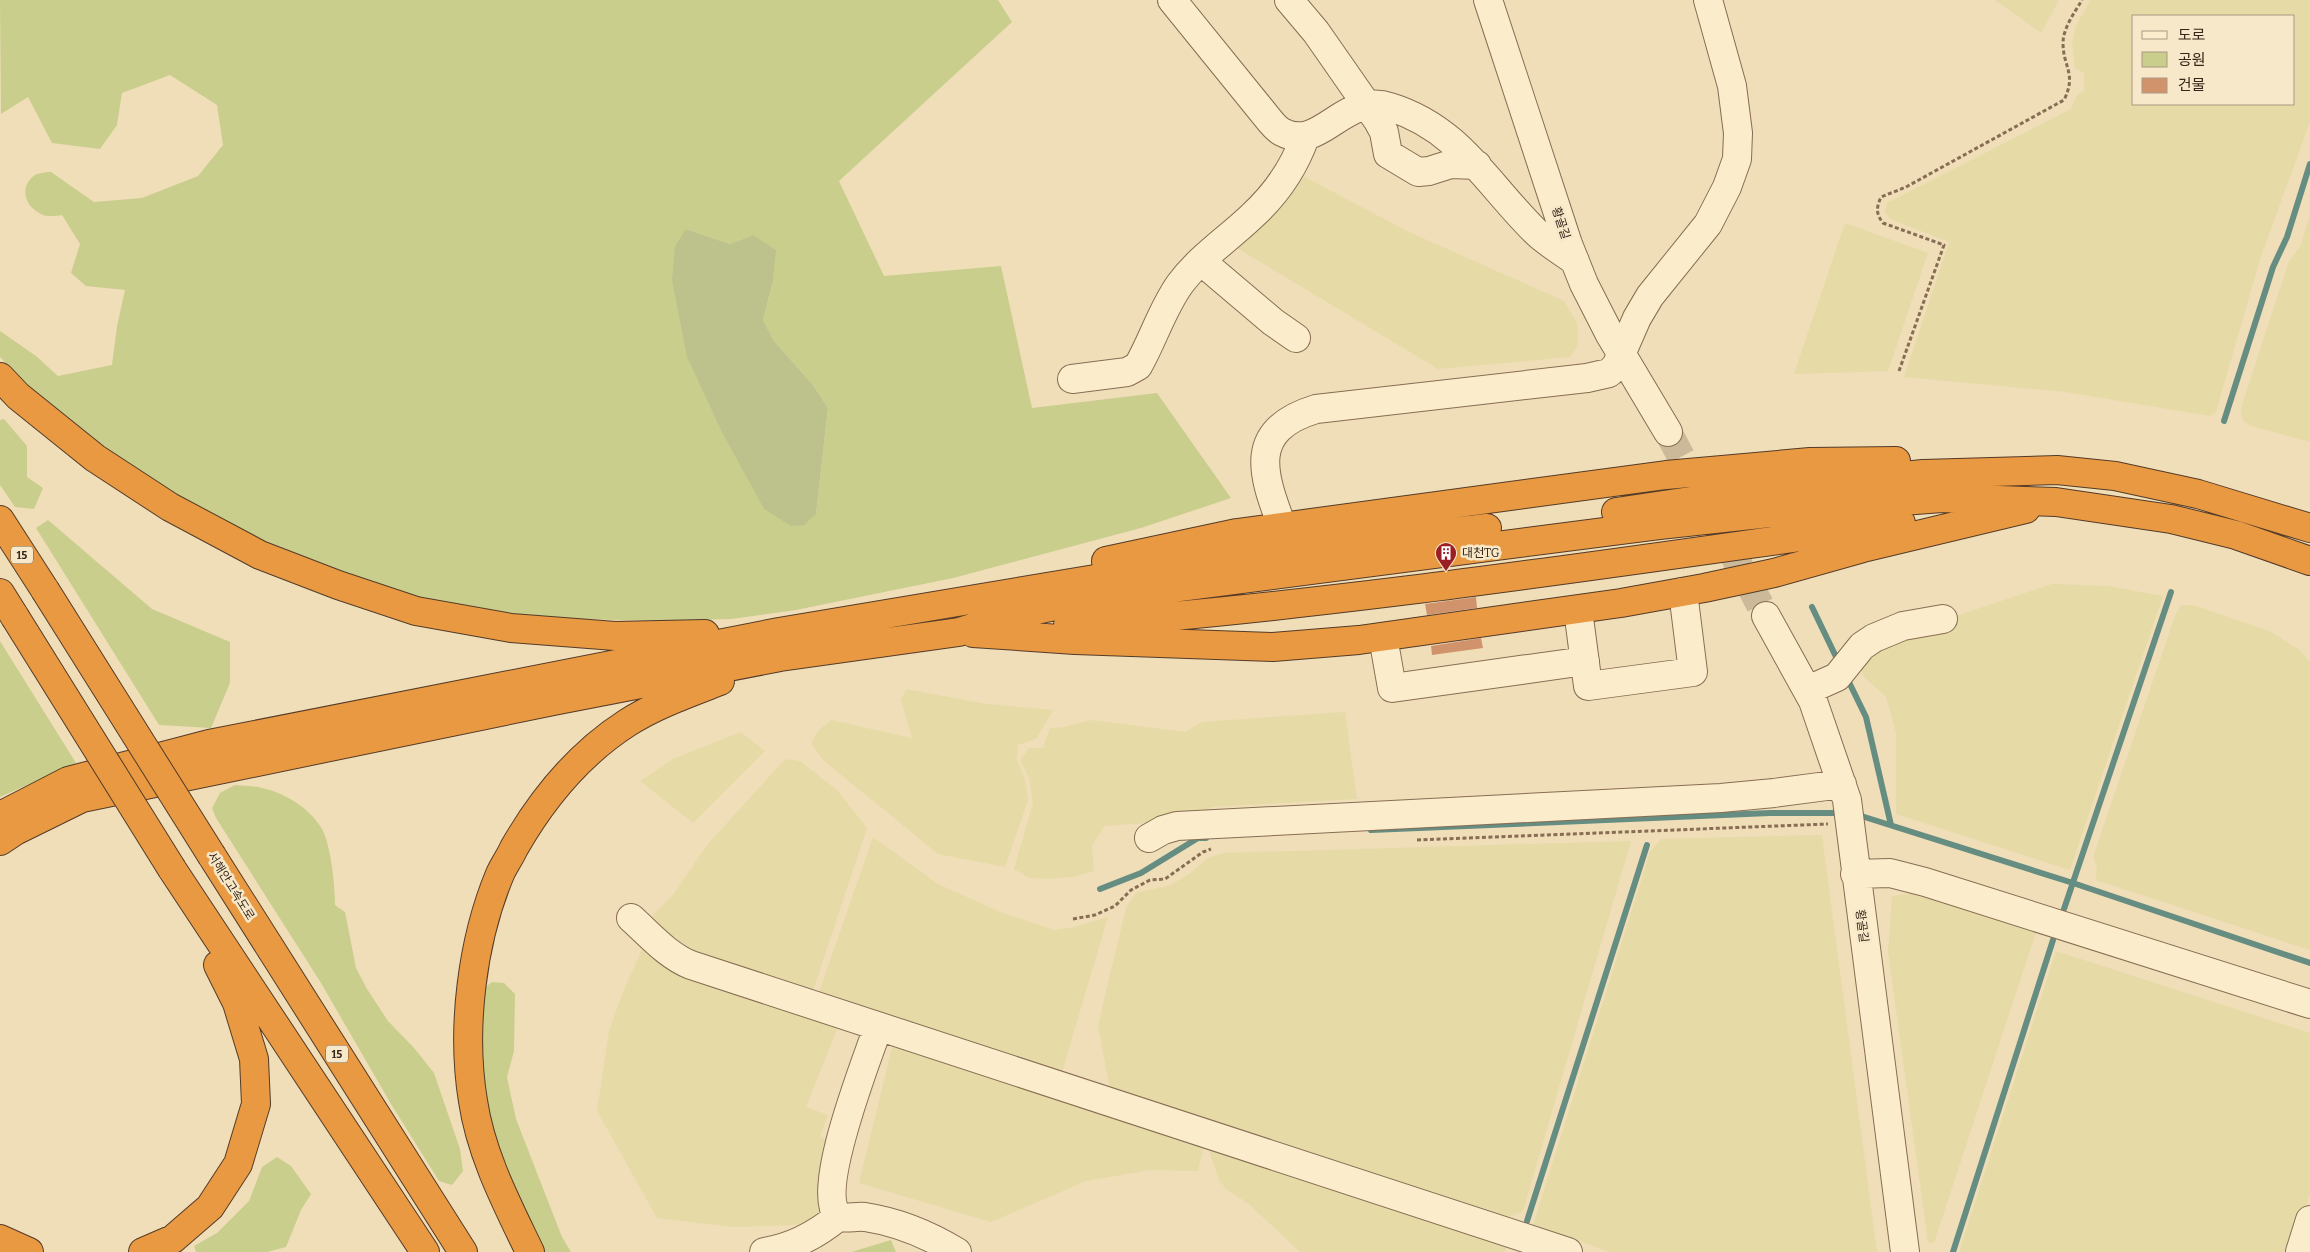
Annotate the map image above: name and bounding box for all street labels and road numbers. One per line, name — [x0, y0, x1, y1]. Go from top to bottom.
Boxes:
street label: 황골길 — [1549, 205, 1573, 241]
road number: 15 — [11, 546, 33, 564]
street label: 서해안고속도로 — [205, 850, 257, 922]
street label: 황골길 — [1853, 909, 1871, 943]
road number: 15 — [326, 1046, 348, 1062]

